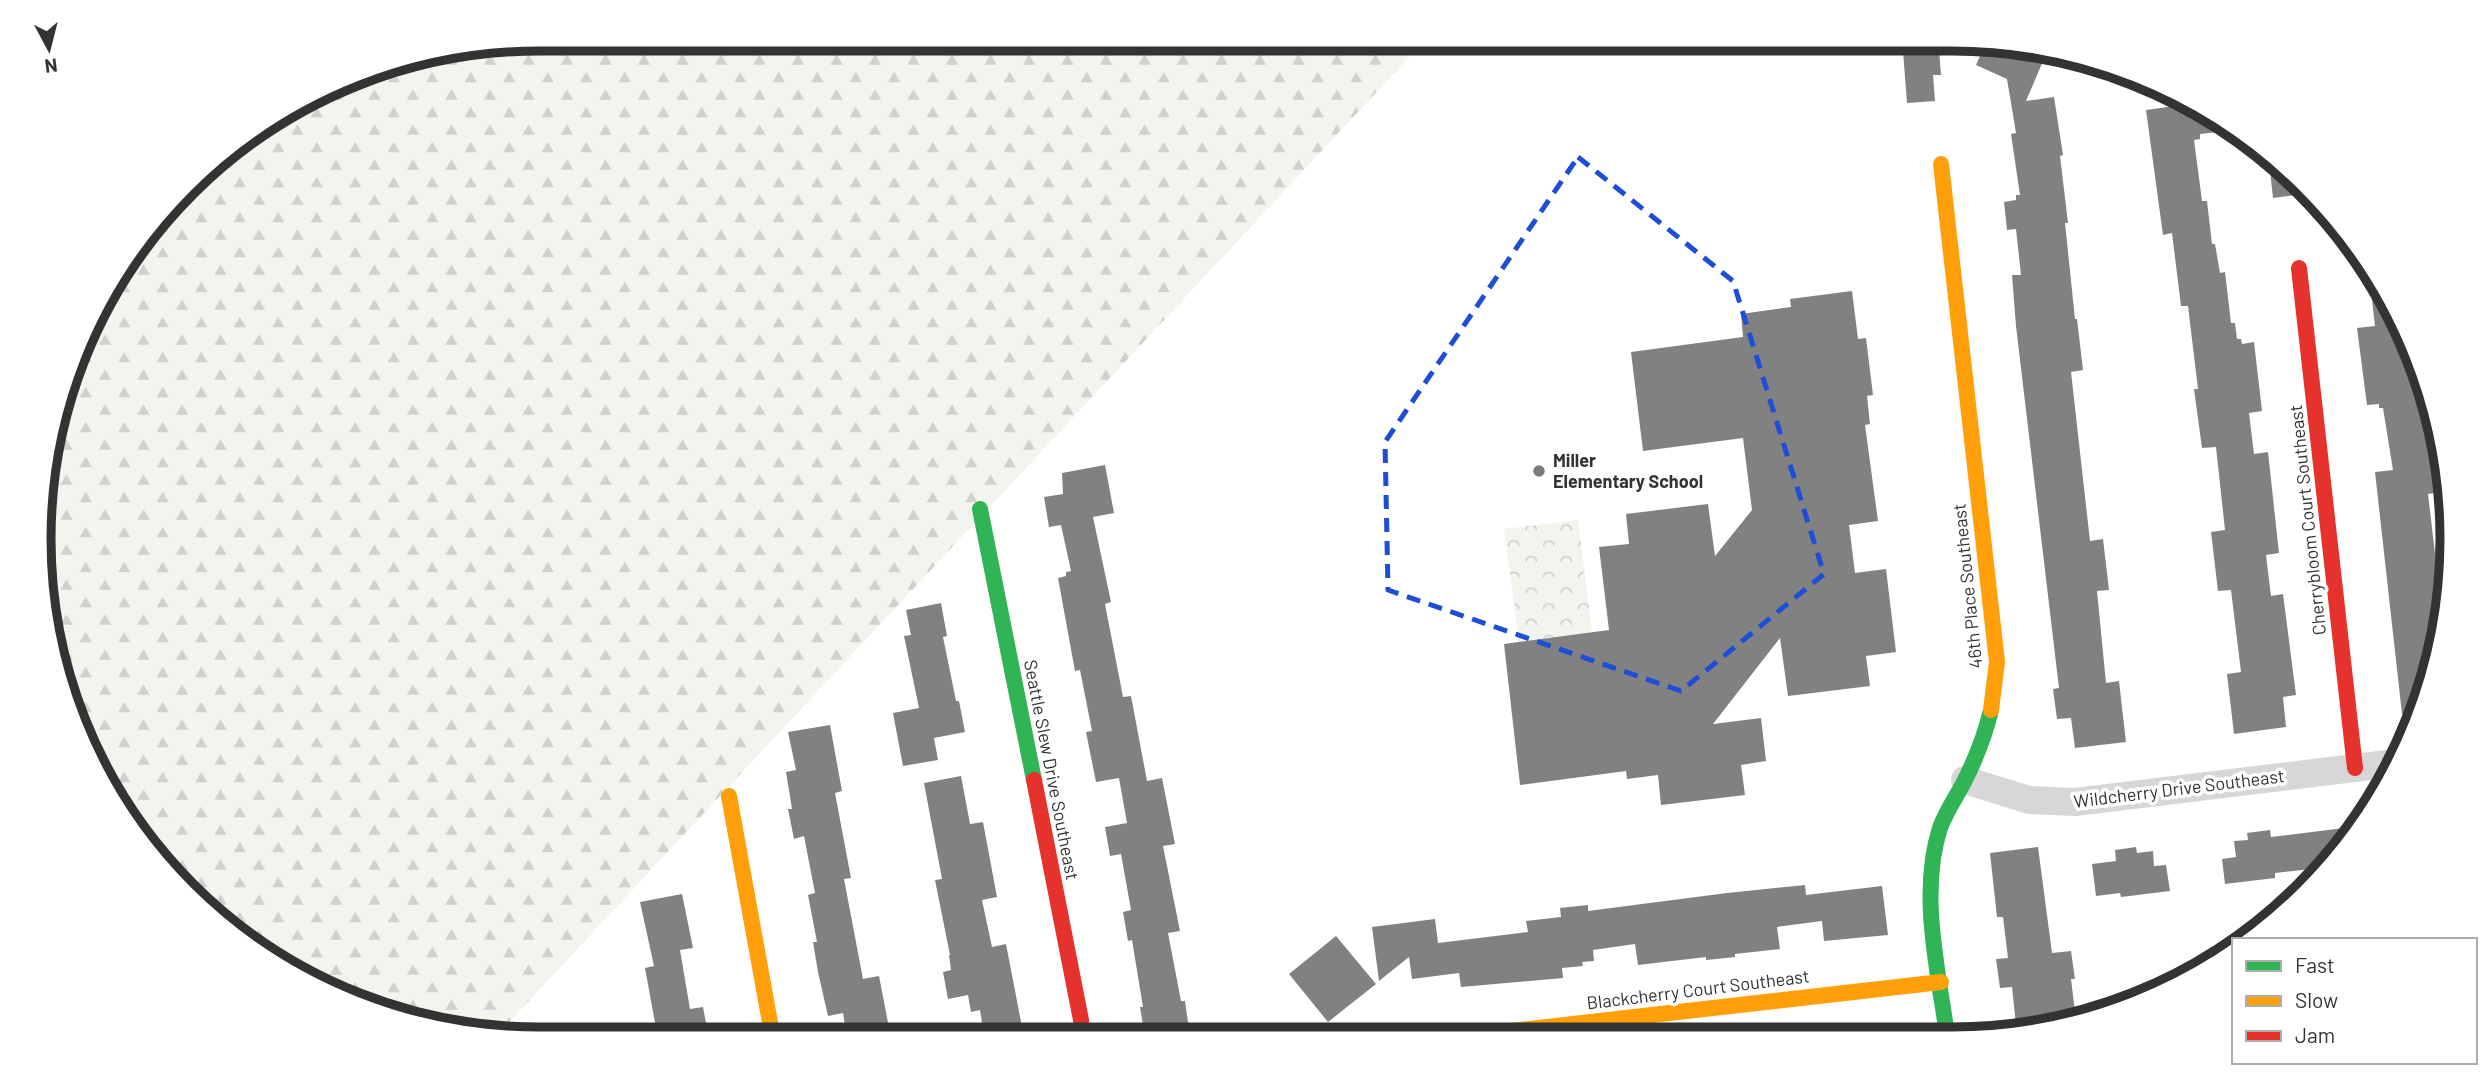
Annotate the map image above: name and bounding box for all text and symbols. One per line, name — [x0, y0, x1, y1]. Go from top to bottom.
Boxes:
north arrow — [14, 14, 84, 84]
text: N — [43, 54, 59, 79]
street label: Cherrybloom Court Southeast — [2284, 404, 2330, 636]
place label: Miller Elementary School — [1553, 449, 1703, 492]
marker: Miller Elementary School — [1531, 463, 1547, 479]
street label: 46th Place Southeast — [1947, 503, 1987, 670]
street label: Seattle Slew Drive Southeast — [1020, 658, 1084, 882]
street label: Wildcherry Drive Southeast — [2072, 764, 2285, 812]
legend — [2232, 938, 2477, 1064]
text: Fast — [2295, 952, 2335, 977]
street label: Blackcherry Court Southeast — [1585, 964, 1810, 1014]
text: Slow — [2295, 987, 2338, 1012]
text: Jam — [2295, 1022, 2335, 1047]

